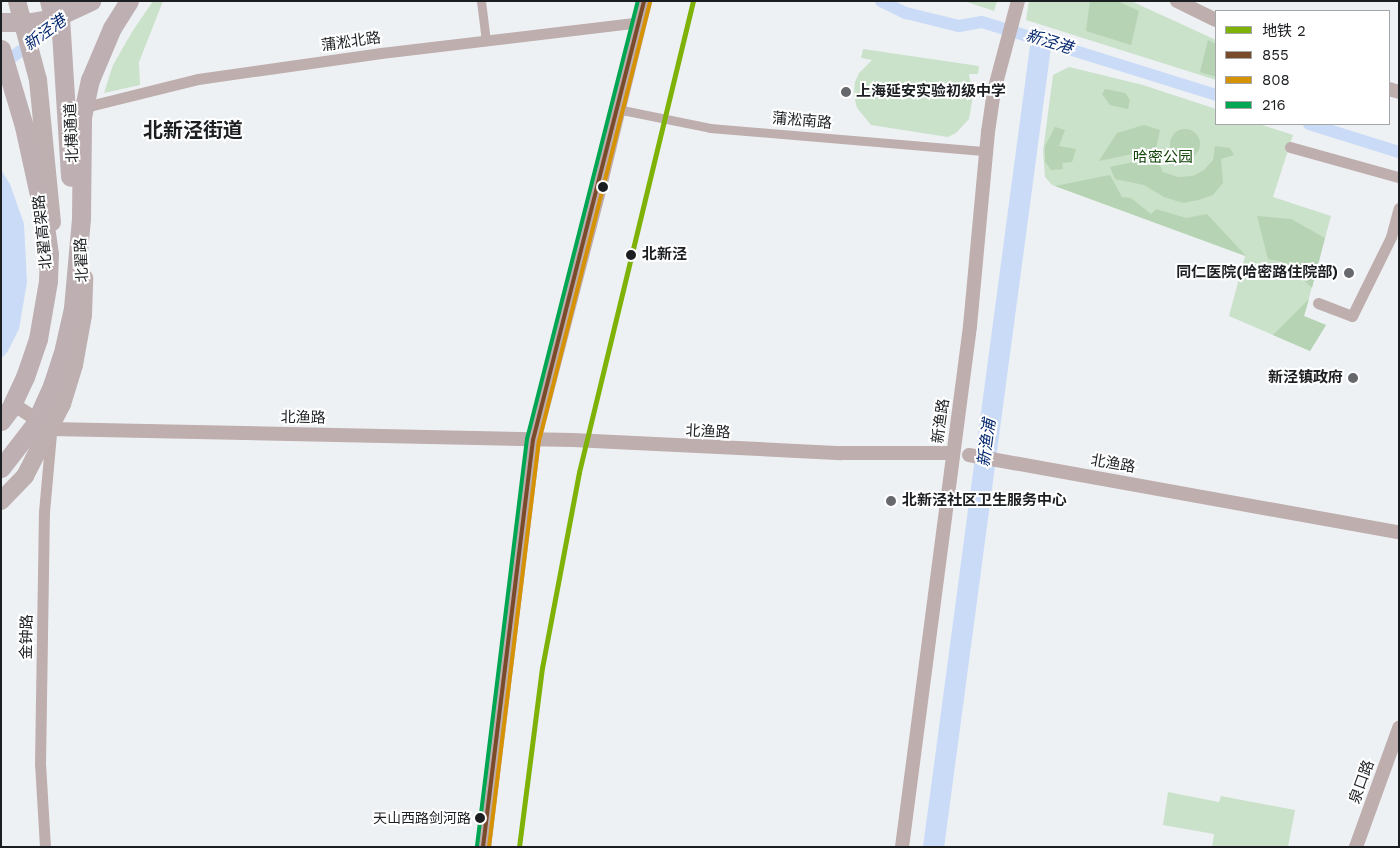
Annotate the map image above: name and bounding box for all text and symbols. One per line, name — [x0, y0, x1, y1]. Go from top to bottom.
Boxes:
legend — [1215, 10, 1390, 125]
water label: 新泾港 — [20, 11, 70, 55]
text: 地铁 2 — [1262, 22, 1306, 40]
water label: 新泾港 — [1023, 26, 1075, 58]
street label: 蒲淞北路 — [320, 29, 382, 55]
text: 855 — [1262, 46, 1289, 64]
text: 808 — [1262, 71, 1290, 89]
place label: 上海延安实验初级中学 — [856, 83, 1006, 101]
marker: 上海延安实验初级中学 — [840, 86, 852, 98]
text: 216 — [1262, 96, 1286, 114]
street label: 北横通道 — [62, 103, 82, 163]
street label: 蒲淞南路 — [771, 109, 833, 133]
district label: 北新泾街道 — [143, 118, 243, 142]
park label: 哈密公园 — [1133, 149, 1193, 167]
unlabelled marker — [598, 182, 608, 192]
street label: 北翟高架路 — [30, 194, 56, 270]
street label: 北翟路 — [72, 237, 92, 283]
place label: 北新泾 — [642, 246, 687, 264]
marker: 北新泾 — [624, 248, 638, 262]
place label: 同仁医院(哈密路住院部) — [1176, 264, 1338, 282]
marker: 同仁医院(哈密路住院部) — [1342, 266, 1356, 280]
place label: 新泾镇政府 — [1268, 369, 1343, 387]
marker: 新泾镇政府 — [1347, 372, 1359, 384]
street label: 新渔路 — [929, 397, 953, 445]
street label: 北渔路 — [280, 409, 326, 427]
water label: 新渔浦 — [974, 418, 1000, 468]
street label: 北渔路 — [685, 422, 731, 442]
street label: 北渔路 — [1089, 451, 1137, 477]
place label: 北新泾社区卫生服务中心 — [902, 492, 1067, 510]
marker: 北新泾社区卫生服务中心 — [884, 494, 898, 508]
street label: 金钟路 — [18, 614, 36, 660]
street label: 泉口路 — [1346, 758, 1378, 806]
place label: 天山西路剑河路 — [373, 810, 471, 826]
marker: 天山西路剑河路 — [475, 813, 485, 823]

